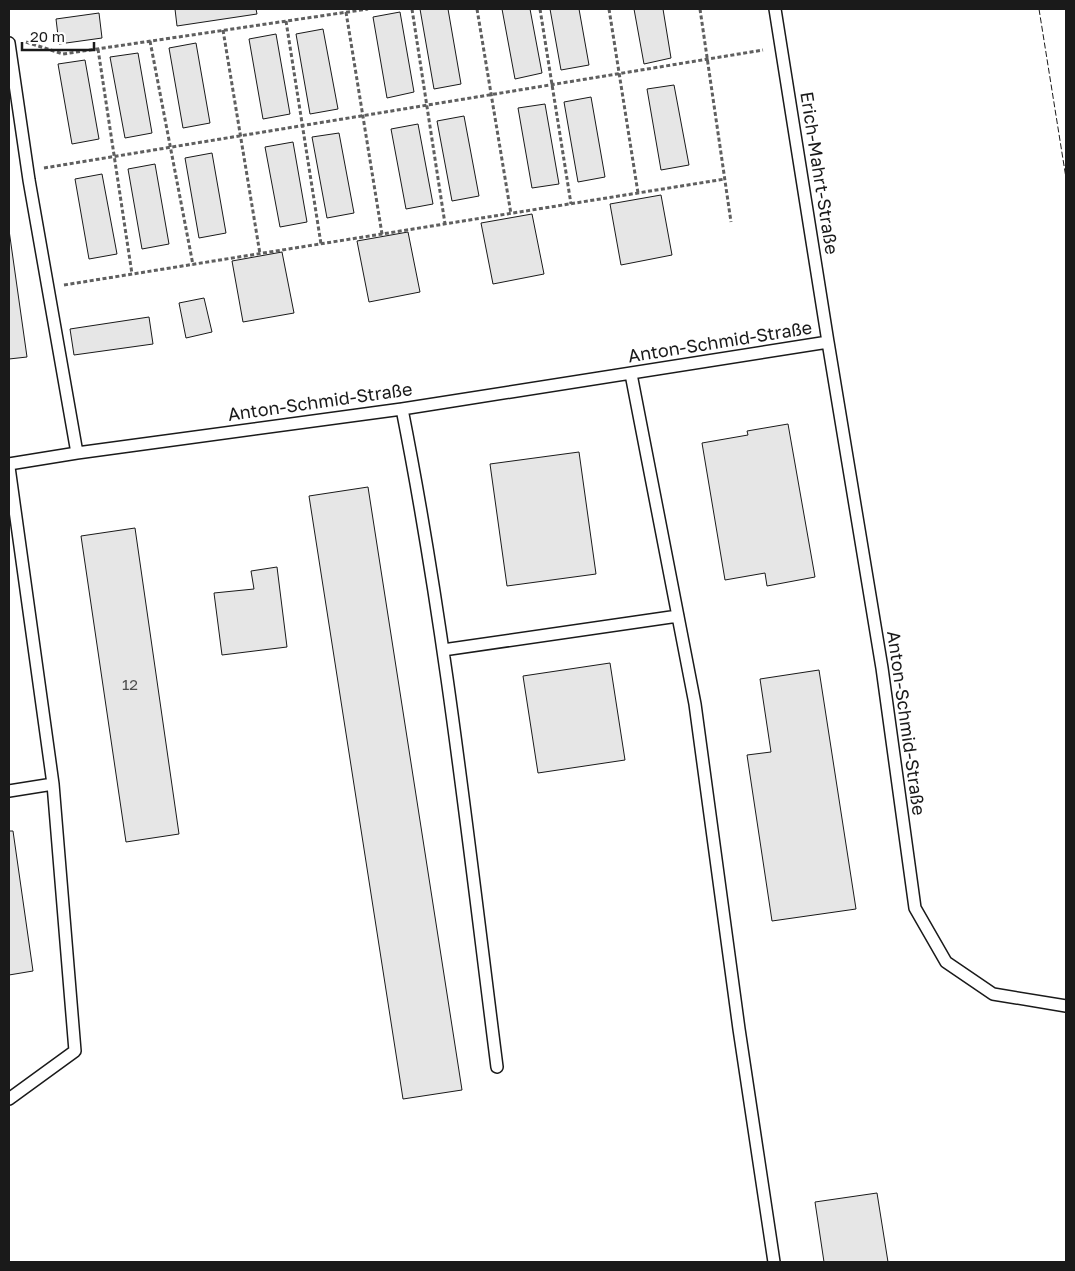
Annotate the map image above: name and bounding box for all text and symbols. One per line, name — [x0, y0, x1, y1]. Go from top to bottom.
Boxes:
scale bar — [22, 20, 95, 52]
text: 20 m — [30, 27, 65, 45]
street label: Erich-Mahrt-Straße — [796, 90, 844, 256]
street label: Anton-Schmid-Straße — [626, 316, 814, 366]
street label: Anton-Schmid-Straße — [226, 377, 414, 425]
street label: Anton-Schmid-Straße — [883, 629, 931, 817]
house number: 12 — [122, 675, 138, 693]

